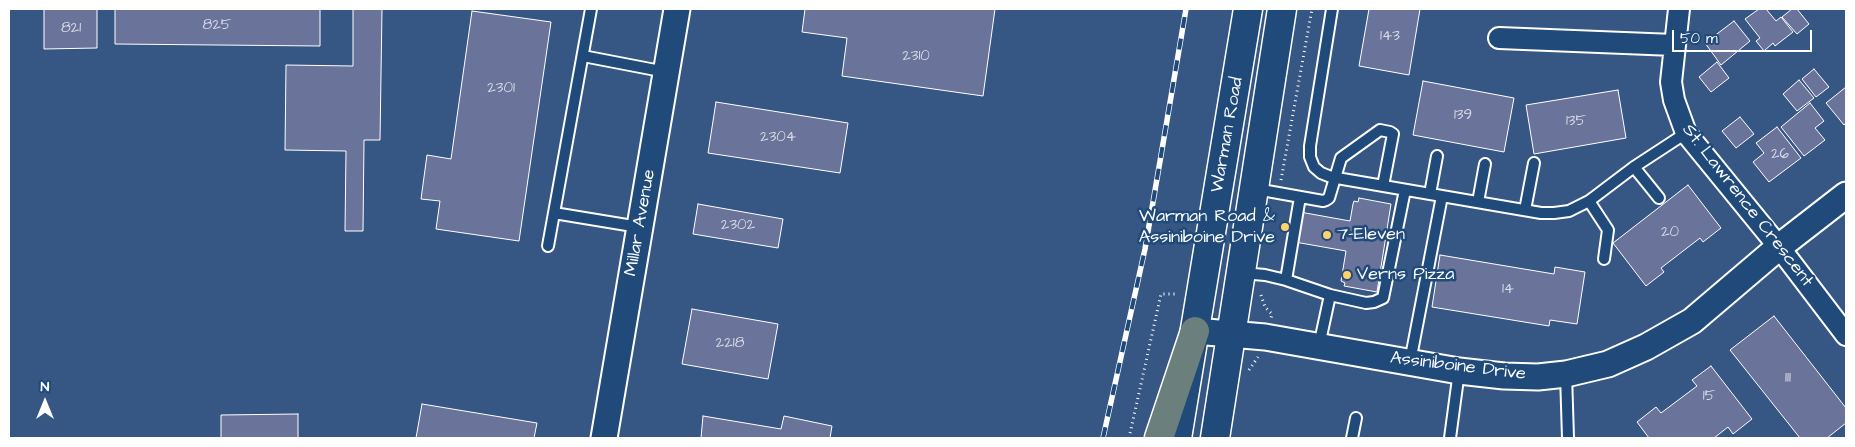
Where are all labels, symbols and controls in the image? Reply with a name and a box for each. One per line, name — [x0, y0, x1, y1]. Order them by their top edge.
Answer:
house number: 825 — [203, 17, 231, 35]
house number: 821 — [61, 20, 81, 38]
scale bar — [1675, 20, 1815, 52]
house number: 143 — [1380, 28, 1400, 46]
text: 50 m — [1680, 28, 1718, 49]
house number: 2310 — [902, 48, 930, 66]
street label: Warman Road — [1207, 76, 1249, 194]
house number: 2301 — [487, 80, 515, 98]
house number: 139 — [1454, 107, 1472, 125]
house number: 135 — [1566, 113, 1586, 131]
street label: St. Lawrence Crescent — [1677, 120, 1817, 292]
house number: 2304 — [760, 129, 796, 147]
house number: 26 — [1771, 146, 1789, 164]
street label: Millar Avenue — [621, 168, 661, 278]
place label: Warman Road & Assiniboine Drive — [1139, 206, 1275, 248]
house number: 2302 — [721, 217, 755, 235]
marker: Warman Road & Assiniboine Drive — [1279, 221, 1291, 233]
place label: 7-Eleven — [1337, 224, 1405, 246]
house number: 20 — [1661, 224, 1679, 242]
marker: 7-Eleven — [1321, 229, 1333, 241]
place label: Verns Pizza — [1357, 264, 1454, 286]
marker: Verns Pizza — [1341, 269, 1353, 281]
house number: 14 — [1502, 281, 1514, 299]
house number: 2218 — [716, 335, 744, 353]
street label: Assiniboine Drive — [1389, 348, 1527, 386]
house number: 111 — [1785, 370, 1791, 388]
north arrow — [20, 377, 70, 427]
text: N — [41, 377, 49, 397]
house number: 15 — [1703, 388, 1715, 406]

